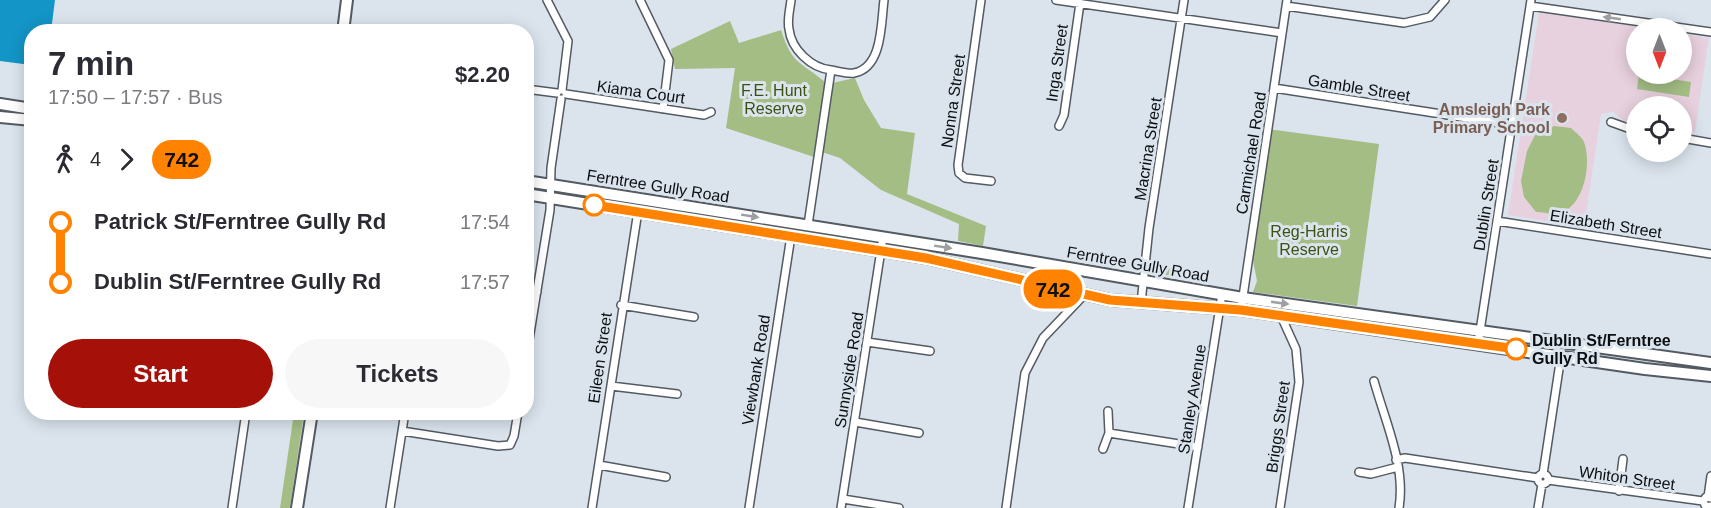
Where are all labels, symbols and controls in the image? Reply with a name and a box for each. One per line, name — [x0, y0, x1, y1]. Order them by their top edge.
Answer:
one-way arrow — [1602, 13, 1621, 22]
north arrow — [1626, 18, 1692, 84]
map controls — [1626, 18, 1692, 162]
street label: Inga Street — [1043, 23, 1071, 103]
text: 7 min — [48, 45, 134, 82]
street label: Nonna Street — [938, 53, 968, 149]
text: $2.20 — [455, 62, 510, 87]
street label: Gamble Street — [1307, 72, 1412, 105]
street label: Kiama Court — [596, 77, 687, 107]
park label: F.E. Hunt Reserve — [741, 82, 807, 117]
text: 17:50 – 17:57 · Bus — [48, 86, 223, 108]
street label: Carmichael Road — [1233, 91, 1269, 215]
street label: Macrina Street — [1131, 96, 1165, 202]
button: locate — [1626, 96, 1692, 162]
place label: Amsleigh Park Primary School — [1433, 101, 1550, 136]
marker: Amsleigh Park Primary School — [1555, 111, 1569, 125]
icon: walk — [48, 143, 81, 176]
icon: forward — [110, 143, 143, 176]
text: 4 — [90, 148, 101, 170]
text: 742 — [164, 148, 199, 171]
street label: Dublin Street — [1470, 157, 1502, 252]
street label: Ferntree Gully Road — [586, 166, 730, 206]
unlabelled marker — [583, 194, 605, 216]
street label: Elizabeth Street — [1549, 207, 1664, 241]
text: Patrick St/Ferntree Gully Rd — [94, 209, 386, 234]
text: 17:54 — [460, 211, 510, 233]
one-way arrow — [741, 211, 760, 220]
park label: Reg-Harris Reserve — [1270, 223, 1348, 258]
one-way arrow — [933, 242, 952, 251]
street label: Ferntree Gully Road — [1066, 243, 1210, 285]
text: Dublin St/Ferntree Gully Rd — [94, 269, 381, 294]
line badge: 742 — [1018, 270, 1088, 308]
text: 17:57 — [460, 271, 510, 293]
text: 742 — [1035, 278, 1071, 301]
one-way arrow — [1271, 299, 1290, 308]
street label: Eileen Street — [585, 311, 615, 405]
street label: Sunnyside Road — [831, 311, 867, 429]
street label: Viewbank Road — [739, 313, 773, 427]
place label: Dublin St/Ferntree Gully Rd — [1532, 332, 1671, 367]
marker: Dublin St/Ferntree Gully Rd — [1505, 338, 1527, 360]
button: Start — [48, 339, 273, 408]
button: Tickets — [285, 339, 510, 408]
street label: Stanley Avenue — [1175, 343, 1209, 455]
street label: Briggs Street — [1263, 379, 1293, 474]
street label: Whiton Street — [1578, 463, 1677, 493]

